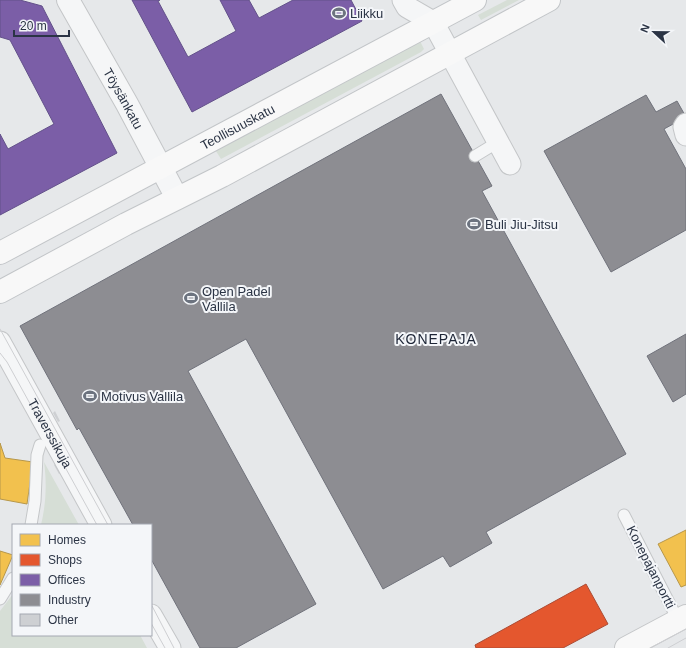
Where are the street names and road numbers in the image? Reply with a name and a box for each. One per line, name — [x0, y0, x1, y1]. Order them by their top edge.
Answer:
street label: Töysänkatu — [101, 65, 146, 131]
street label: Teollisuuskatu — [198, 101, 277, 152]
street label: Traverssikuja — [25, 396, 76, 471]
street label: Konepajanportti — [624, 523, 678, 611]

